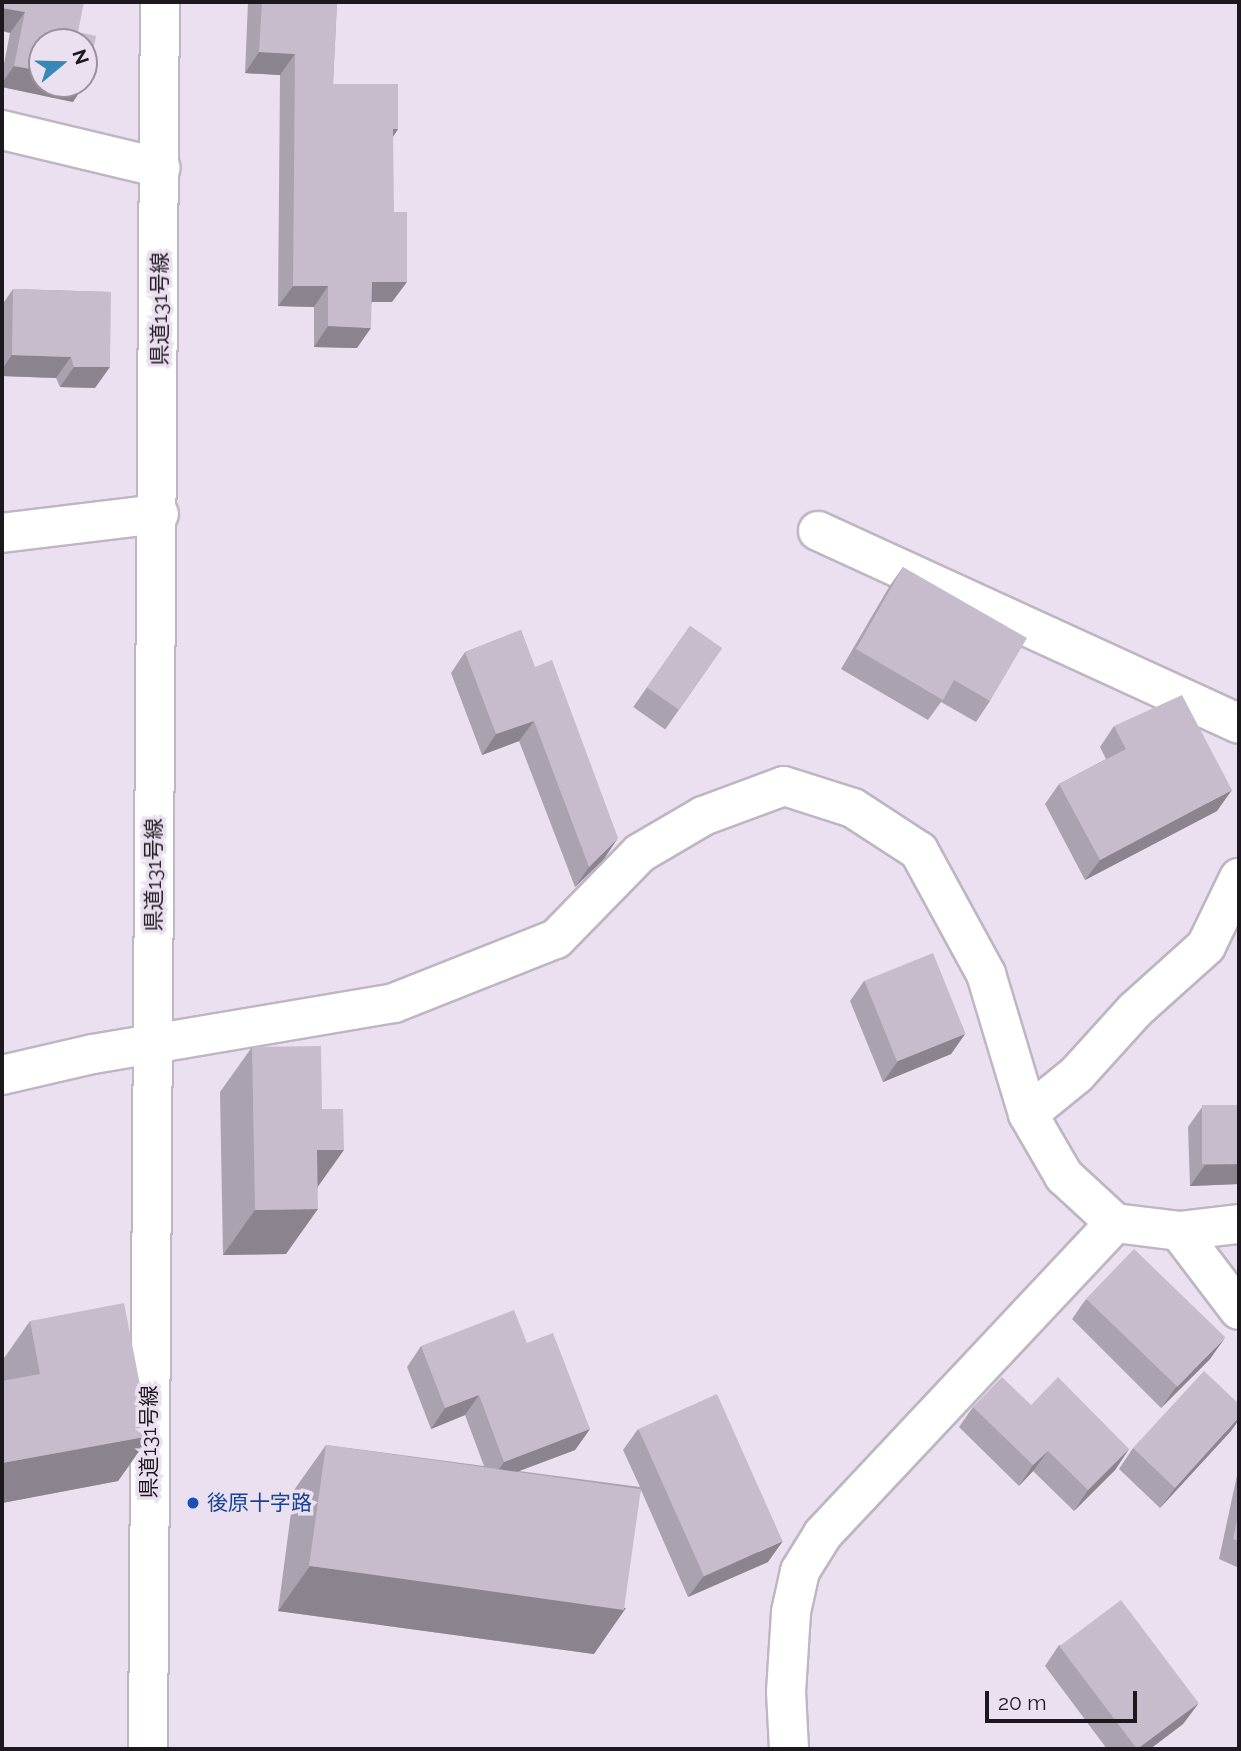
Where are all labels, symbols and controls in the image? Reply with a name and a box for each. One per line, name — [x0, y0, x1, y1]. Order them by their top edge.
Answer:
north arrow — [28, 28, 98, 98]
text: N — [68, 46, 94, 67]
street label: 県道131号線 — [147, 252, 173, 366]
street label: 県道131号線 — [141, 818, 167, 932]
street label: 県道131号線 — [136, 1385, 162, 1499]
place label: 後原十字路 — [207, 1490, 312, 1516]
marker: 後原十字路 — [185, 1495, 201, 1511]
scale bar — [989, 1678, 1141, 1722]
text: 20 m — [998, 1690, 1046, 1715]

